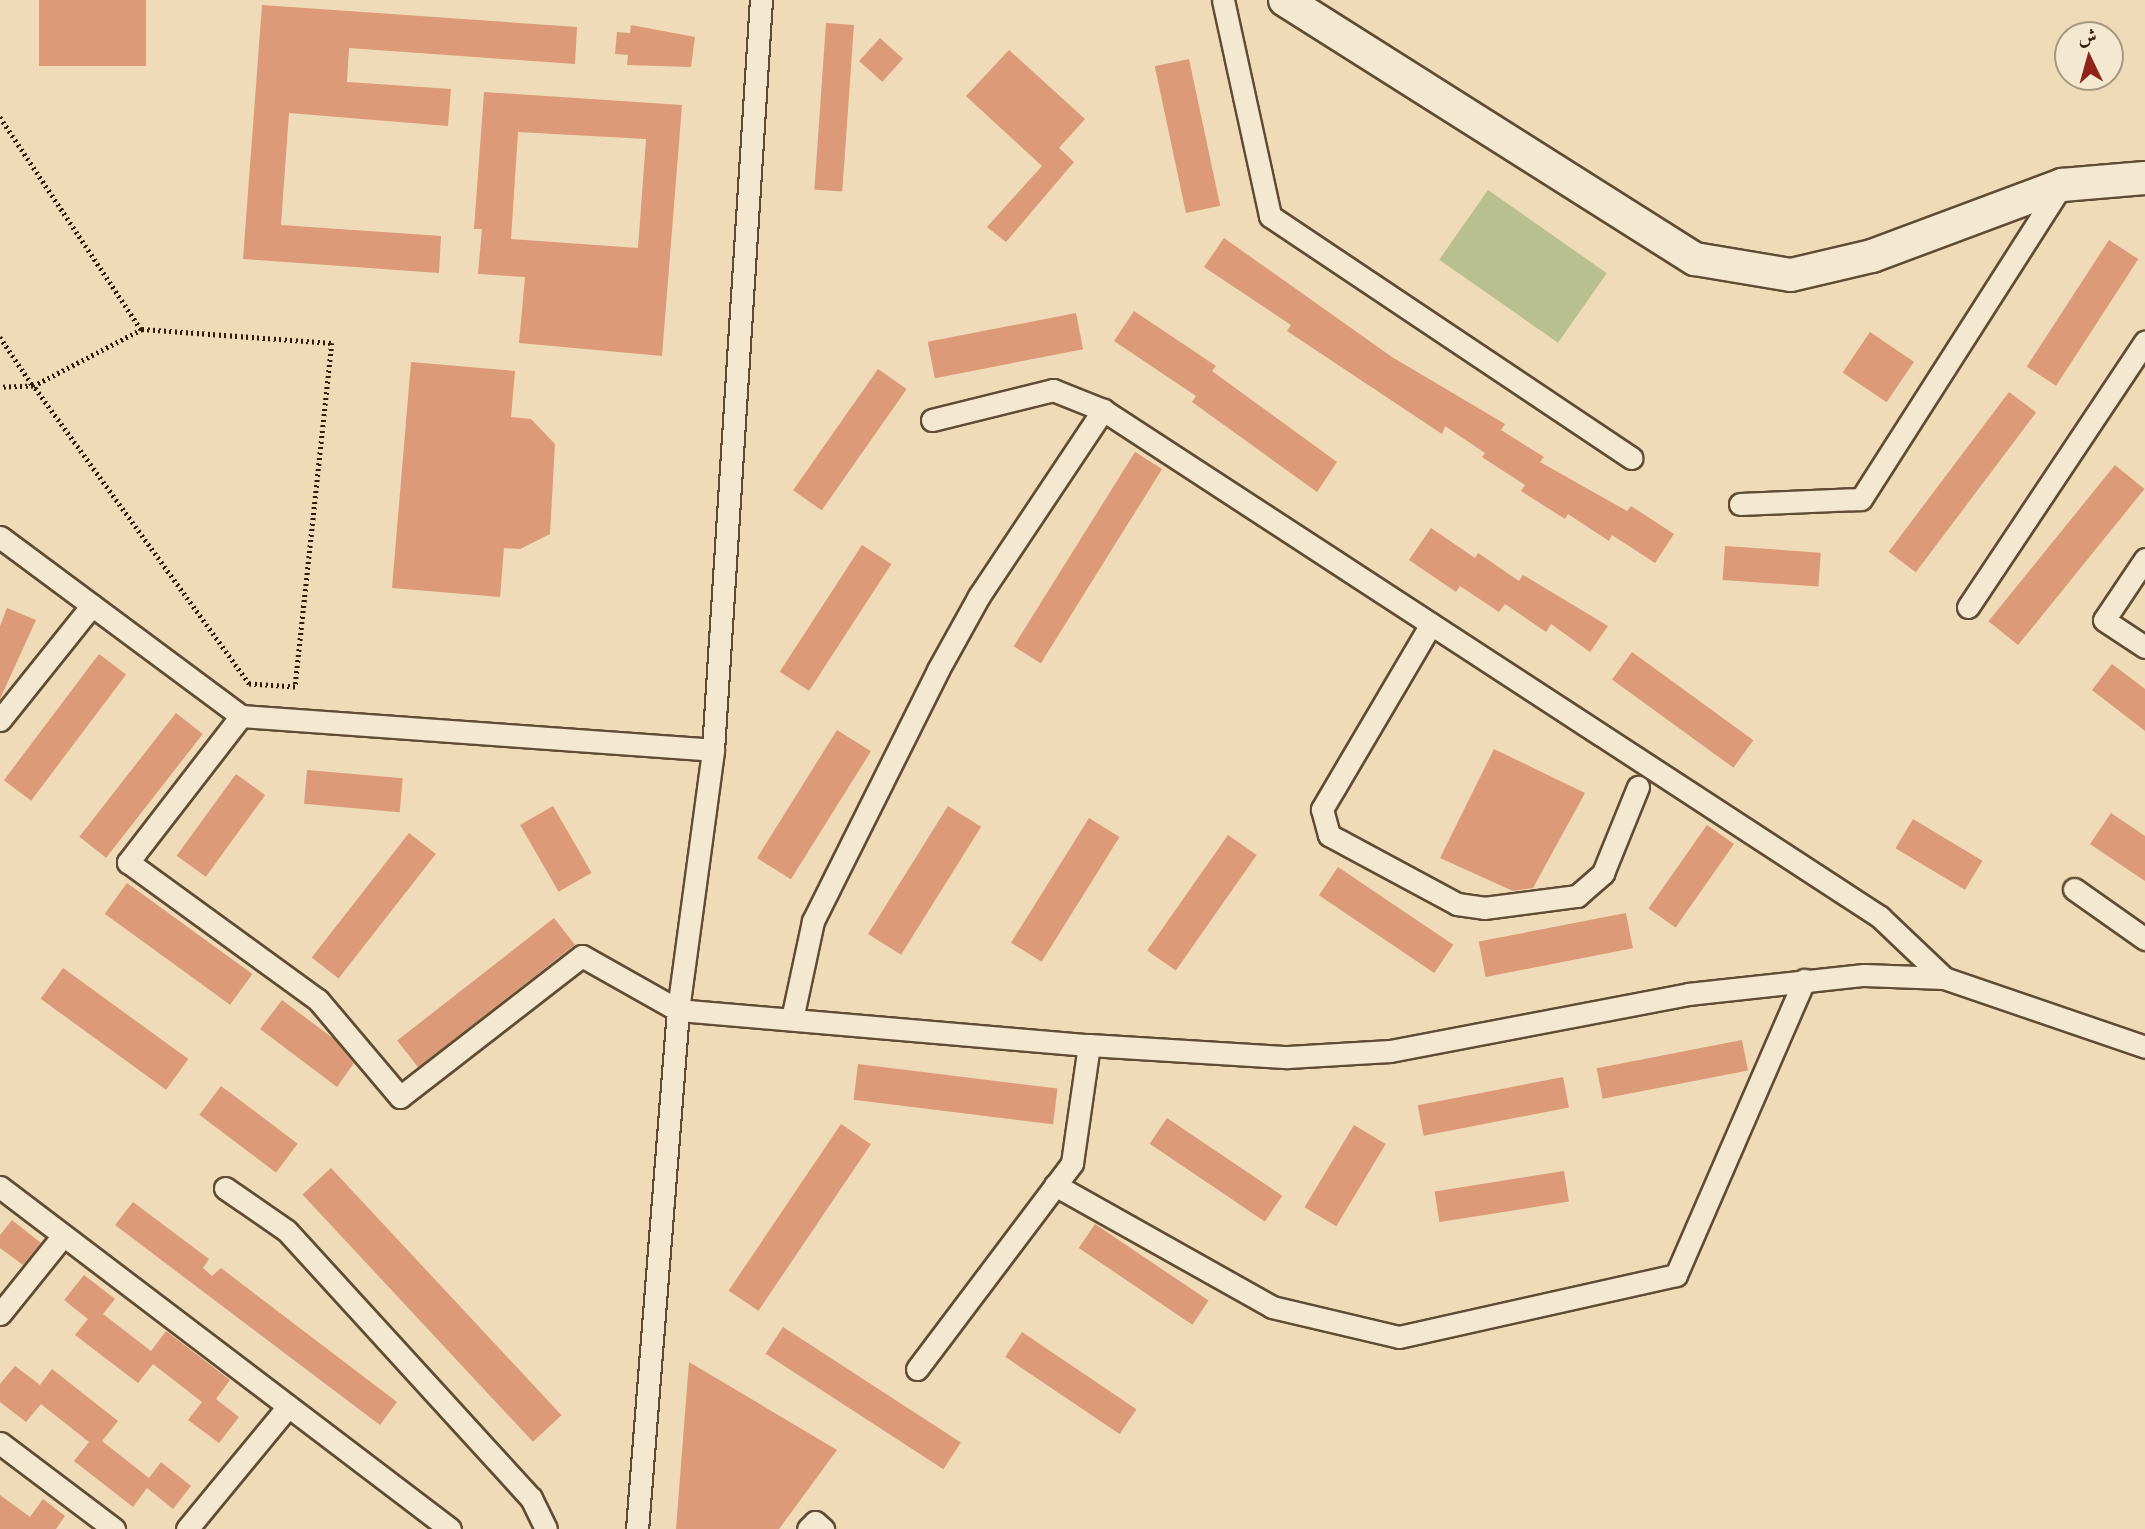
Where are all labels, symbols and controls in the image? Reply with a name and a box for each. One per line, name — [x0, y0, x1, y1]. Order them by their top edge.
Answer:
north arrow — [2054, 21, 2124, 91]
text: ش — [2077, 24, 2098, 49]

